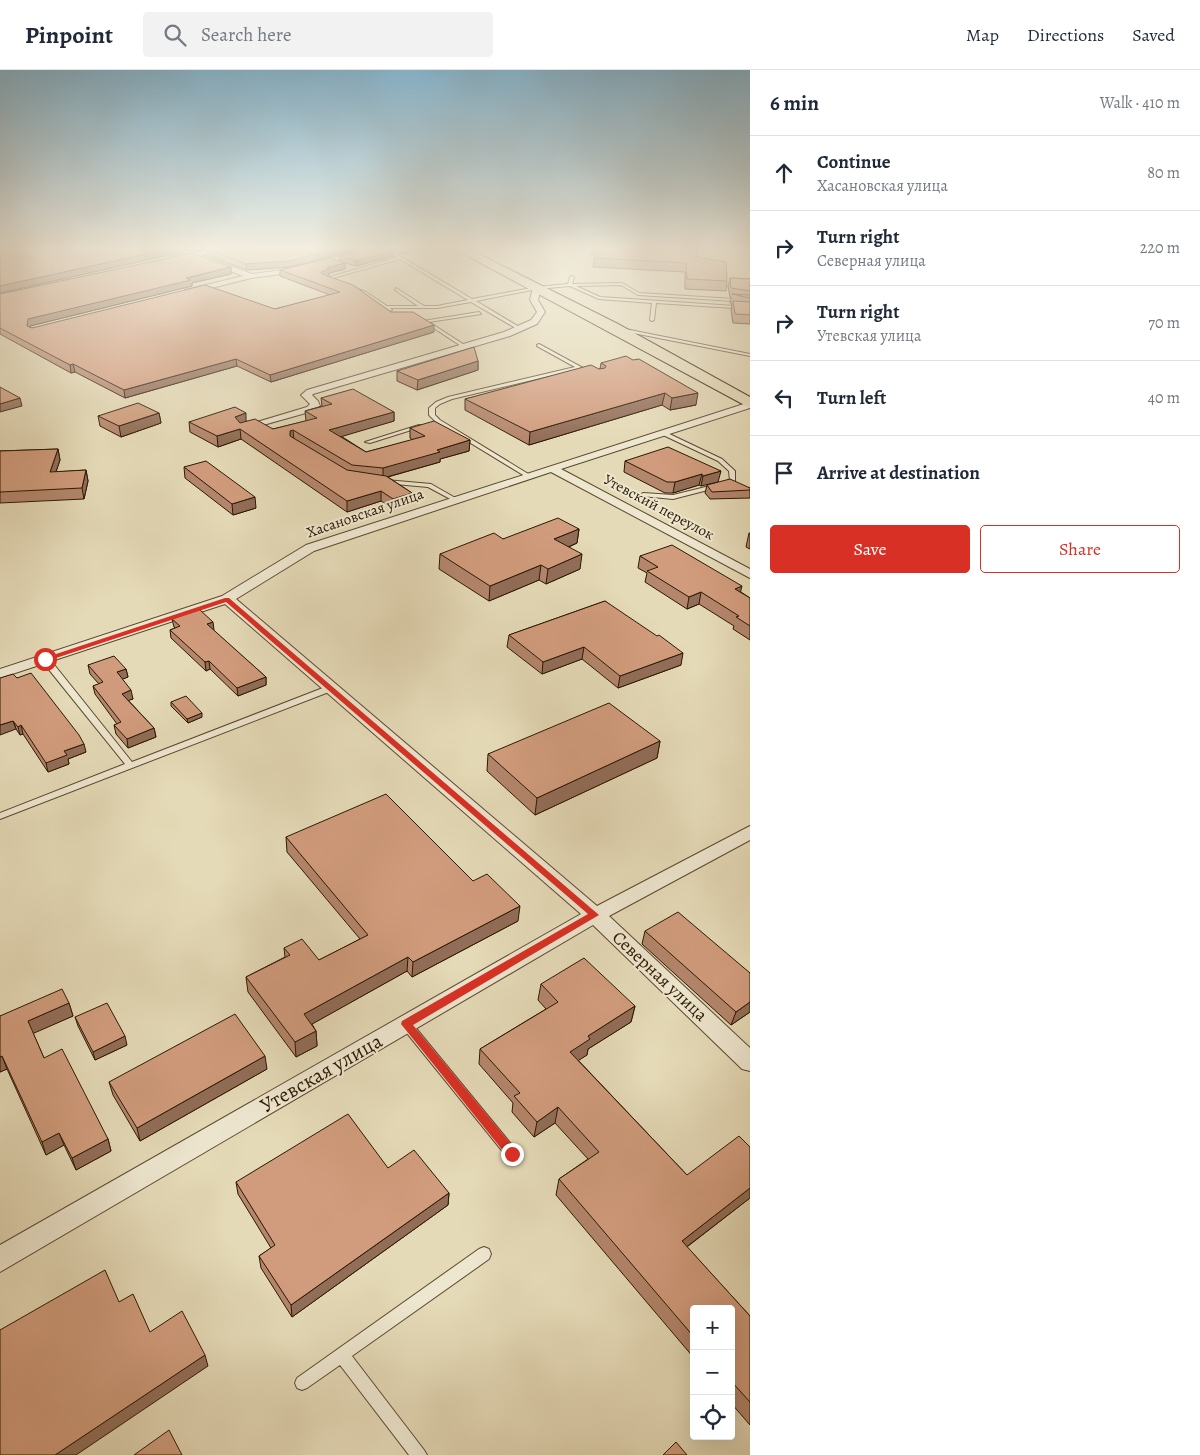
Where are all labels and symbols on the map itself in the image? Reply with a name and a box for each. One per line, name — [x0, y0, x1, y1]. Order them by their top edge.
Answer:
street label: Утевский переулок — [600, 469, 718, 545]
street label: Хасановская улица — [304, 484, 426, 542]
route start — [34, 648, 57, 671]
street label: Северная улица — [607, 926, 713, 1027]
street label: Утевская улица — [255, 1026, 388, 1119]
route end — [501, 1143, 524, 1166]

